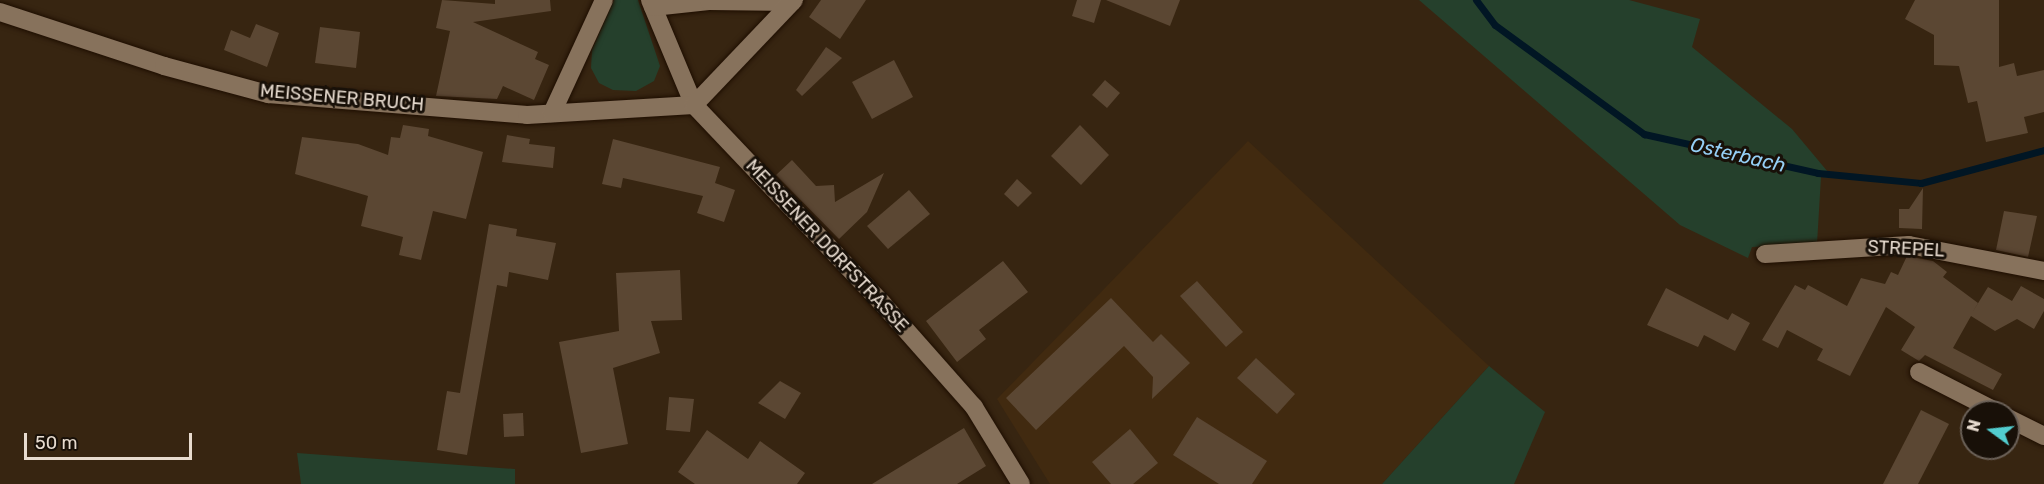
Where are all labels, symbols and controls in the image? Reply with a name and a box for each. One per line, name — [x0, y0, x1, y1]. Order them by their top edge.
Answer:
street label: MEISSENER BRUCH — [259, 80, 425, 116]
water label: Osterbach — [1688, 132, 1788, 178]
street label: MEISSENER DORFSTRASSE — [741, 155, 913, 337]
street label: STREPEL — [1867, 236, 1945, 262]
north arrow — [1960, 400, 2020, 460]
text: N — [1963, 418, 1985, 434]
scale bar — [27, 421, 195, 459]
text: 50 m — [35, 432, 78, 454]

